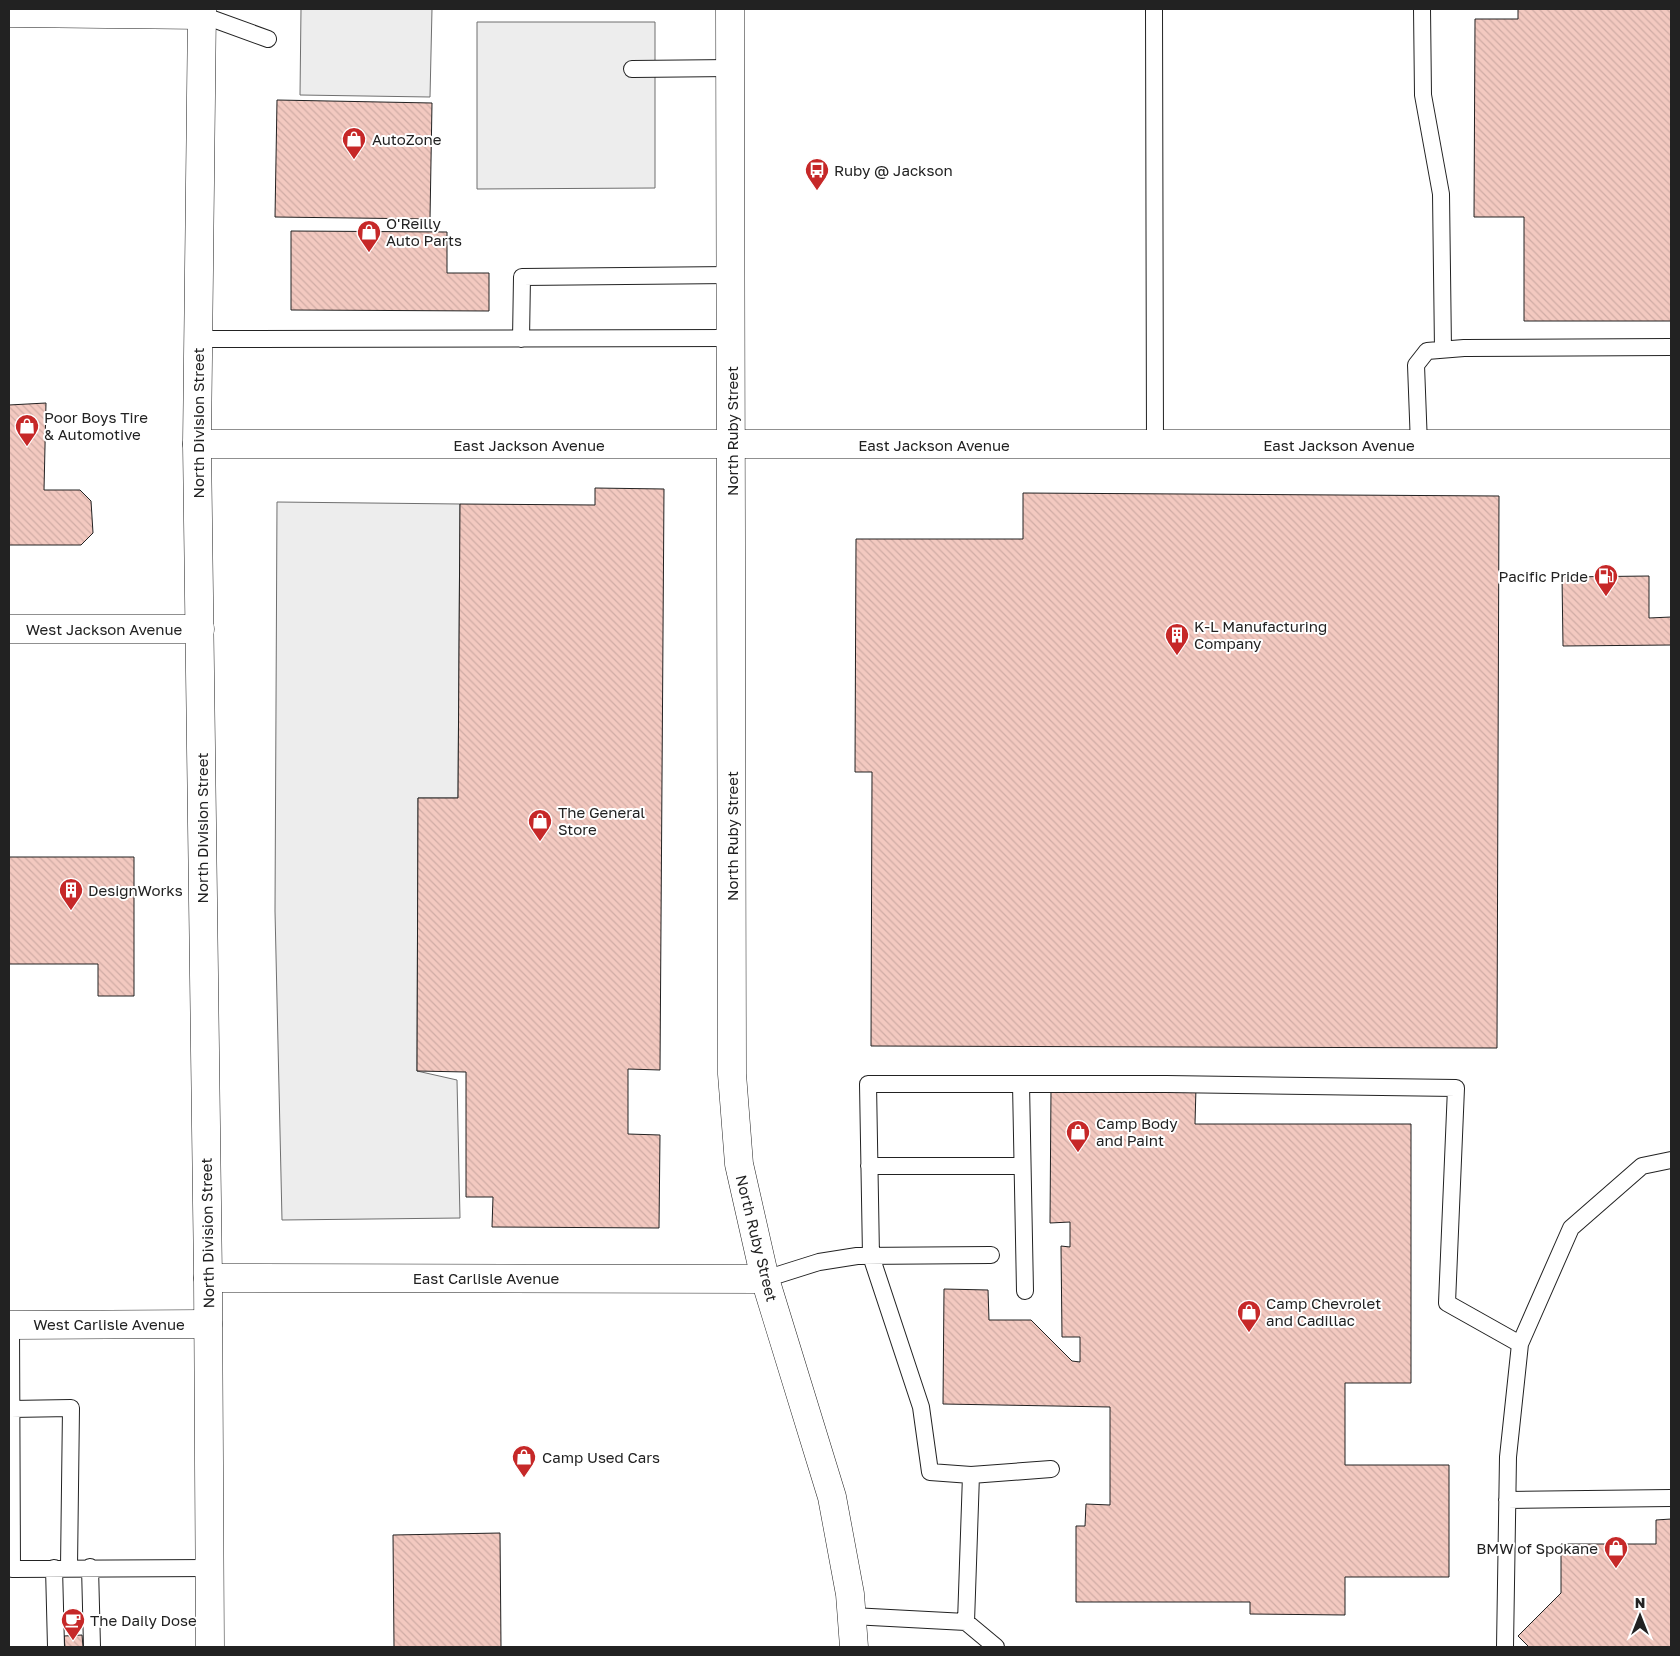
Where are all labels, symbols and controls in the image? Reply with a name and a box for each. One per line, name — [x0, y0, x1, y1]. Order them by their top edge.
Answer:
shop icon: AutoZone — [341, 126, 367, 160]
place label: AutoZone — [372, 130, 442, 148]
bus stop icon: Ruby @ Jackson — [804, 157, 830, 191]
place label: Ruby @ Jackson — [834, 161, 953, 179]
place label: O'Reilly Auto Parts — [386, 214, 462, 249]
shop icon: O'Reilly Auto Parts — [356, 219, 382, 253]
street label: North Division Street — [189, 348, 207, 498]
street label: North Ruby Street — [723, 366, 741, 496]
place label: Poor Boys Tire & Automotive — [44, 408, 148, 443]
shop icon: Poor Boys Tire & Automotive — [14, 413, 40, 447]
street label: East Jackson Avenue — [453, 436, 605, 454]
street label: East Jackson Avenue — [858, 436, 1010, 454]
street label: East Jackson Avenue — [1263, 436, 1415, 454]
fuel station icon: Pacific Pride — [1593, 563, 1619, 597]
place label: Pacific Pride — [1499, 567, 1588, 585]
place label: K-L Manufacturing Company — [1194, 617, 1327, 652]
street label: West Jackson Avenue — [26, 620, 183, 638]
building icon: K-L Manufacturing Company — [1164, 622, 1190, 656]
street label: North Division Street — [193, 753, 211, 903]
street label: North Ruby Street — [723, 771, 741, 901]
place label: The General Store — [558, 803, 645, 838]
shop icon: The General Store — [527, 808, 553, 842]
building icon: DesignWorks — [58, 877, 84, 911]
place label: DesignWorks — [88, 881, 183, 899]
place label: Camp Body and Paint — [1096, 1114, 1178, 1149]
shop icon: Camp Body and Paint — [1065, 1119, 1091, 1153]
street label: North Division Street — [197, 1157, 217, 1309]
street label: North Ruby Street — [733, 1173, 781, 1303]
street label: East Carlisle Avenue — [413, 1269, 560, 1287]
place label: Camp Chevrolet and Cadillac — [1266, 1294, 1381, 1329]
shop icon: Camp Chevrolet and Cadillac — [1236, 1299, 1262, 1333]
street label: West Carlisle Avenue — [33, 1315, 185, 1333]
shop icon: Camp Used Cars — [511, 1444, 537, 1478]
place label: Camp Used Cars — [542, 1448, 660, 1466]
shop icon: BMW of Spokane — [1603, 1535, 1629, 1569]
place label: BMW of Spokane — [1476, 1539, 1598, 1557]
north arrow — [1615, 1591, 1665, 1641]
text: N — [1635, 1594, 1645, 1611]
cafe icon: The Daily Dose — [60, 1607, 86, 1641]
place label: The Daily Dose — [90, 1611, 197, 1629]

